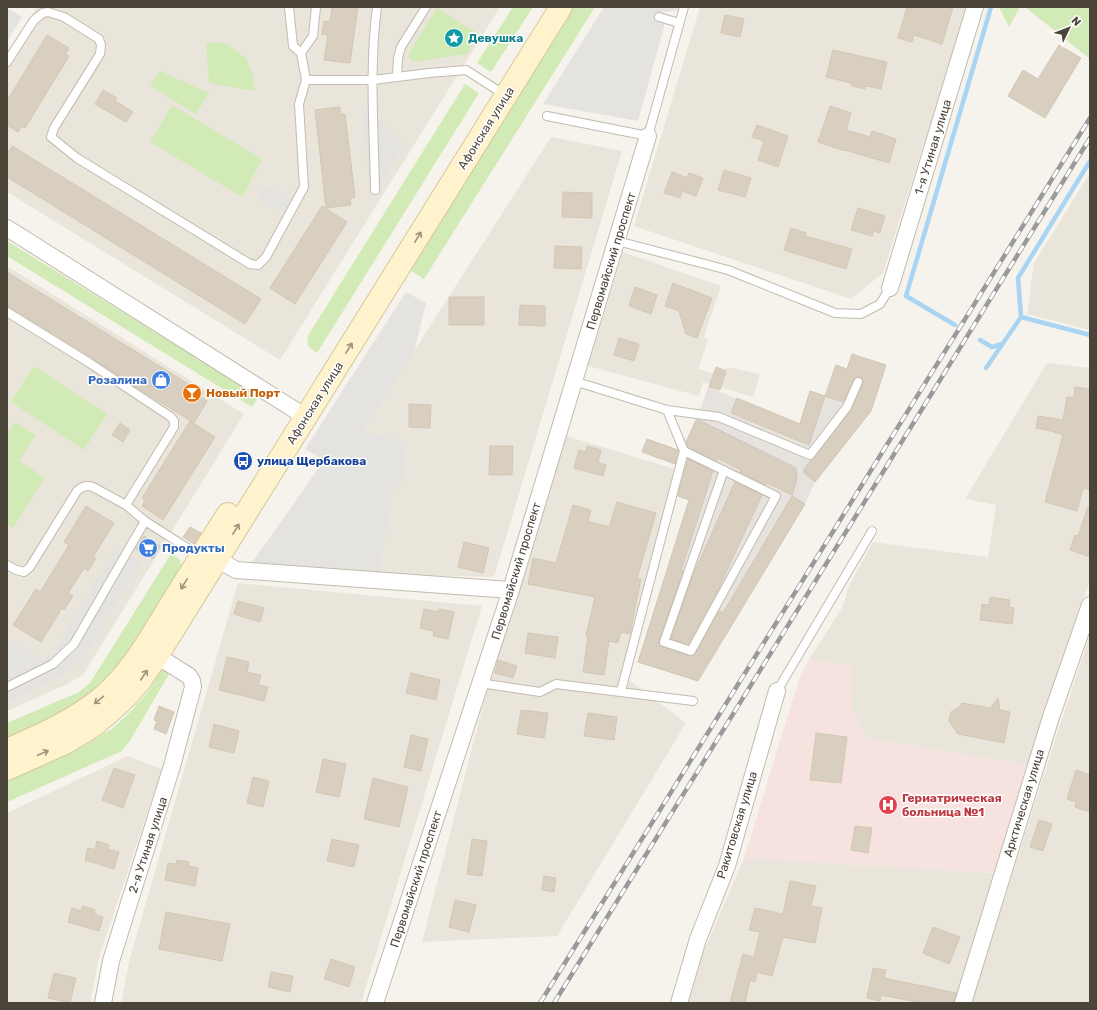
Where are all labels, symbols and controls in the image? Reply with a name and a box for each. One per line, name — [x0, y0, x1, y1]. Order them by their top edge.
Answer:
north arrow — [1049, 8, 1089, 48]
text: N — [1068, 14, 1083, 29]
place icon: Девушка — [443, 27, 465, 49]
place label: Девушка — [468, 31, 523, 45]
street label: Афонская улица — [455, 84, 517, 172]
street label: 1-я Утиная улица — [912, 98, 954, 196]
street label: Первомайский проспект — [583, 191, 639, 331]
one-way arrow — [413, 232, 422, 243]
one-way arrow — [345, 343, 353, 354]
street label: Афонская улица — [284, 359, 346, 447]
shop icon: Розалина — [150, 369, 172, 391]
place label: Розалина — [88, 373, 147, 387]
bar icon: Новый Порт — [181, 382, 203, 404]
place label: Новый Порт — [206, 386, 280, 400]
bus stop icon: улица Щербакова — [232, 450, 254, 472]
place label: улица Щербакова — [257, 454, 366, 468]
street label: Первомайский проспект — [488, 501, 544, 641]
one-way arrow — [232, 524, 240, 535]
supermarket icon: Продукты — [137, 537, 159, 559]
place label: Продукты — [162, 541, 225, 555]
one-way arrow — [179, 578, 187, 590]
one-way arrow — [140, 670, 148, 681]
one-way arrow — [94, 695, 105, 704]
street label: Арктическая улица — [1001, 747, 1047, 859]
one-way arrow — [36, 749, 48, 756]
street label: Ракитовская улица — [714, 770, 760, 880]
place label: Гериатрическая больница №1 — [902, 791, 1002, 819]
hospital icon: Гериатрическая больница №1 — [877, 794, 899, 816]
street label: 2-я Утиная улица — [126, 795, 170, 895]
street label: Первомайский проспект — [387, 809, 445, 949]

